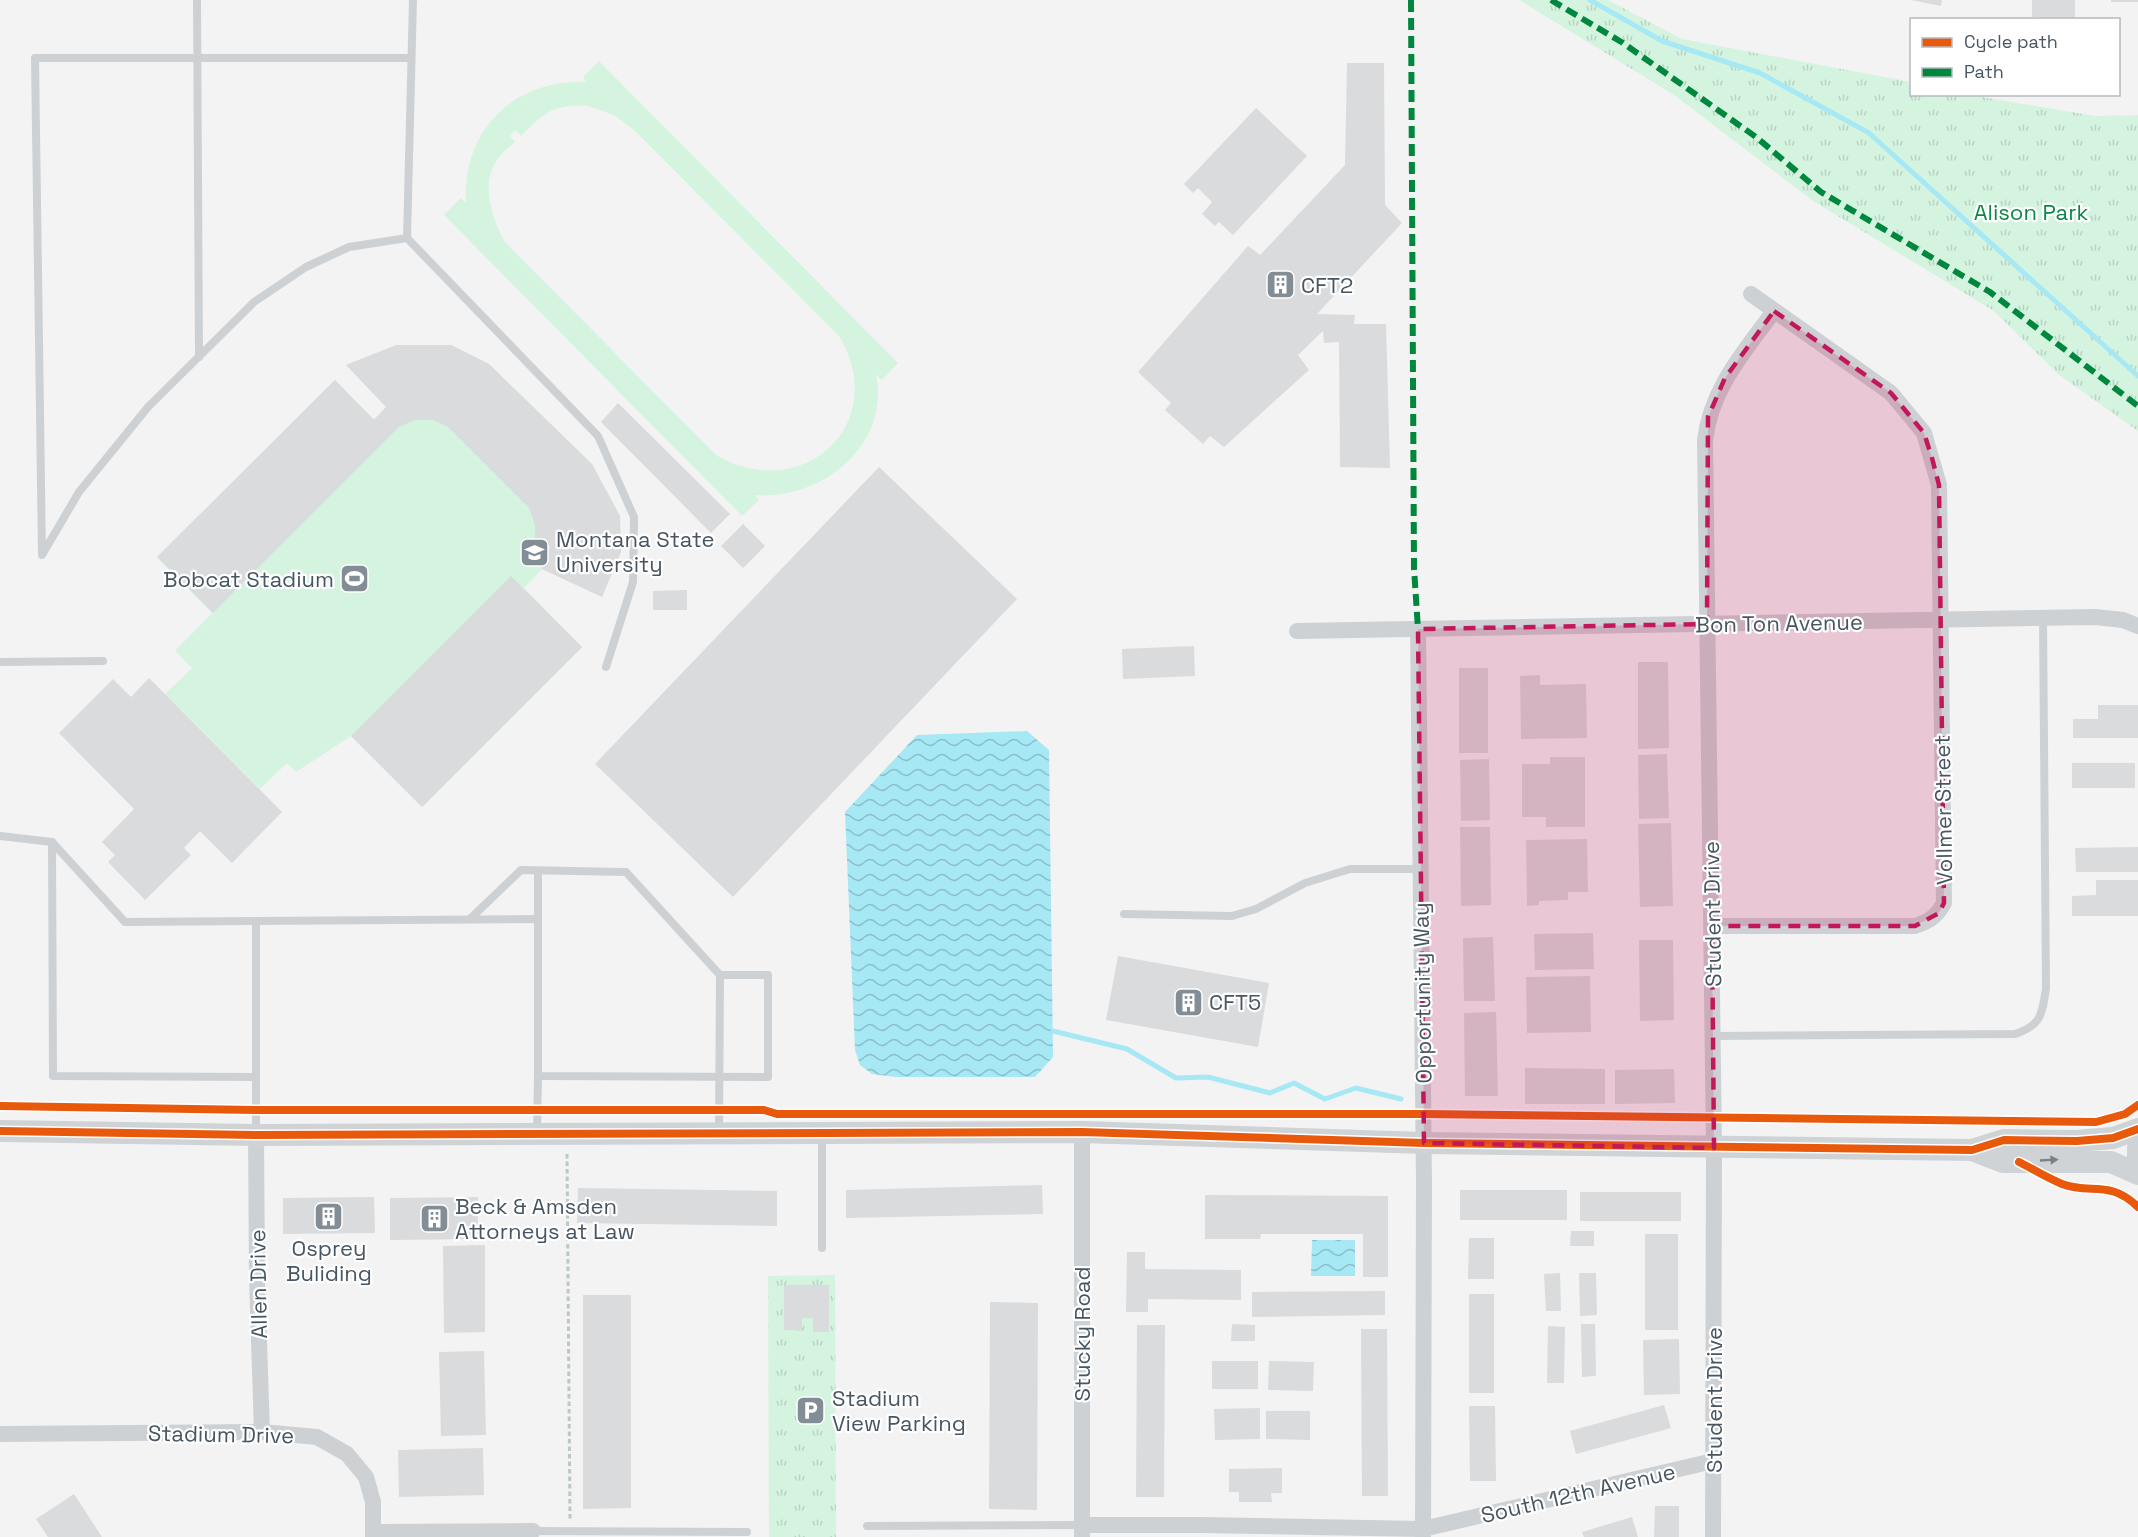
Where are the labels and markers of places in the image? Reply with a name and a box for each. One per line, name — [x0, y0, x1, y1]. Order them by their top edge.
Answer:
building icon: CFT2 — [1264, 269, 1296, 301]
place label: CFT2 — [1301, 271, 1353, 299]
place label: Montana State University — [556, 525, 715, 578]
school or university icon: Montana State University — [519, 536, 551, 568]
sports icon: Bobcat Stadium — [339, 563, 371, 595]
place label: Bobcat Stadium — [163, 565, 334, 593]
building icon: CFT5 — [1172, 986, 1204, 1018]
place label: CFT5 — [1209, 988, 1261, 1016]
place label: Beck & Amsden Attorneys at Law — [455, 1192, 635, 1245]
building icon: Osprey Buliding — [313, 1200, 345, 1232]
building icon: Beck & Amsden Attorneys at Law — [418, 1203, 450, 1235]
place label: Osprey Buliding — [286, 1234, 372, 1287]
place label: Stadium View Parking — [832, 1384, 966, 1437]
parking icon: Stadium View Parking — [795, 1395, 827, 1427]

